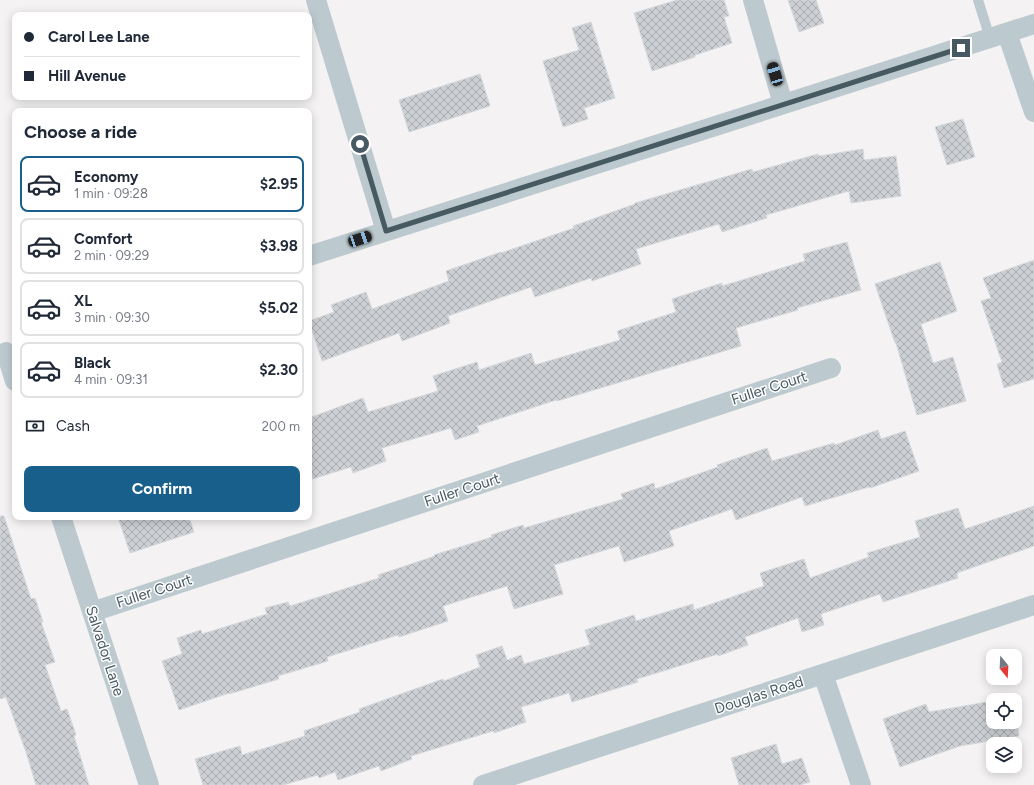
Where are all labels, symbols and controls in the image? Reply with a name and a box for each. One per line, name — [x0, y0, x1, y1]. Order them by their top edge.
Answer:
text: Carol Lee Lane — [48, 28, 150, 46]
route end — [952, 39, 970, 57]
car — [766, 61, 784, 87]
text: Hill Avenue — [48, 67, 126, 85]
text: Choose a ride — [24, 121, 137, 143]
route start — [351, 135, 369, 153]
icon: car — [26, 166, 62, 202]
text: Economy — [74, 168, 139, 186]
text: $2.95 — [260, 175, 298, 193]
text: 1 min · 09:28 — [74, 186, 148, 201]
icon: car — [26, 228, 62, 264]
text: Comfort — [74, 230, 133, 248]
car — [347, 230, 373, 248]
text: $3.98 — [260, 237, 298, 255]
text: 2 min · 09:29 — [74, 248, 149, 263]
icon: car — [26, 290, 62, 326]
text: XL — [74, 292, 92, 310]
text: $5.02 — [259, 299, 298, 317]
text: 3 min · 09:30 — [74, 310, 150, 325]
icon: car — [26, 352, 62, 388]
text: Black — [74, 354, 111, 372]
text: $2.30 — [259, 361, 298, 379]
street label: Fuller Court — [729, 367, 809, 409]
text: 4 min · 09:31 — [74, 372, 148, 387]
icon: cash — [24, 415, 46, 437]
text: Cash — [56, 417, 90, 435]
text: 200 m — [262, 419, 300, 434]
button: Confirm — [24, 466, 300, 512]
street label: Fuller Court — [422, 469, 502, 511]
street label: Fuller Court — [114, 570, 194, 612]
street label: Salvador Lane — [82, 604, 128, 698]
north arrow — [986, 649, 1022, 685]
map controls — [986, 649, 1022, 773]
street label: Douglas Road — [712, 672, 806, 718]
button: locate — [986, 693, 1022, 729]
button: layers — [986, 737, 1022, 773]

